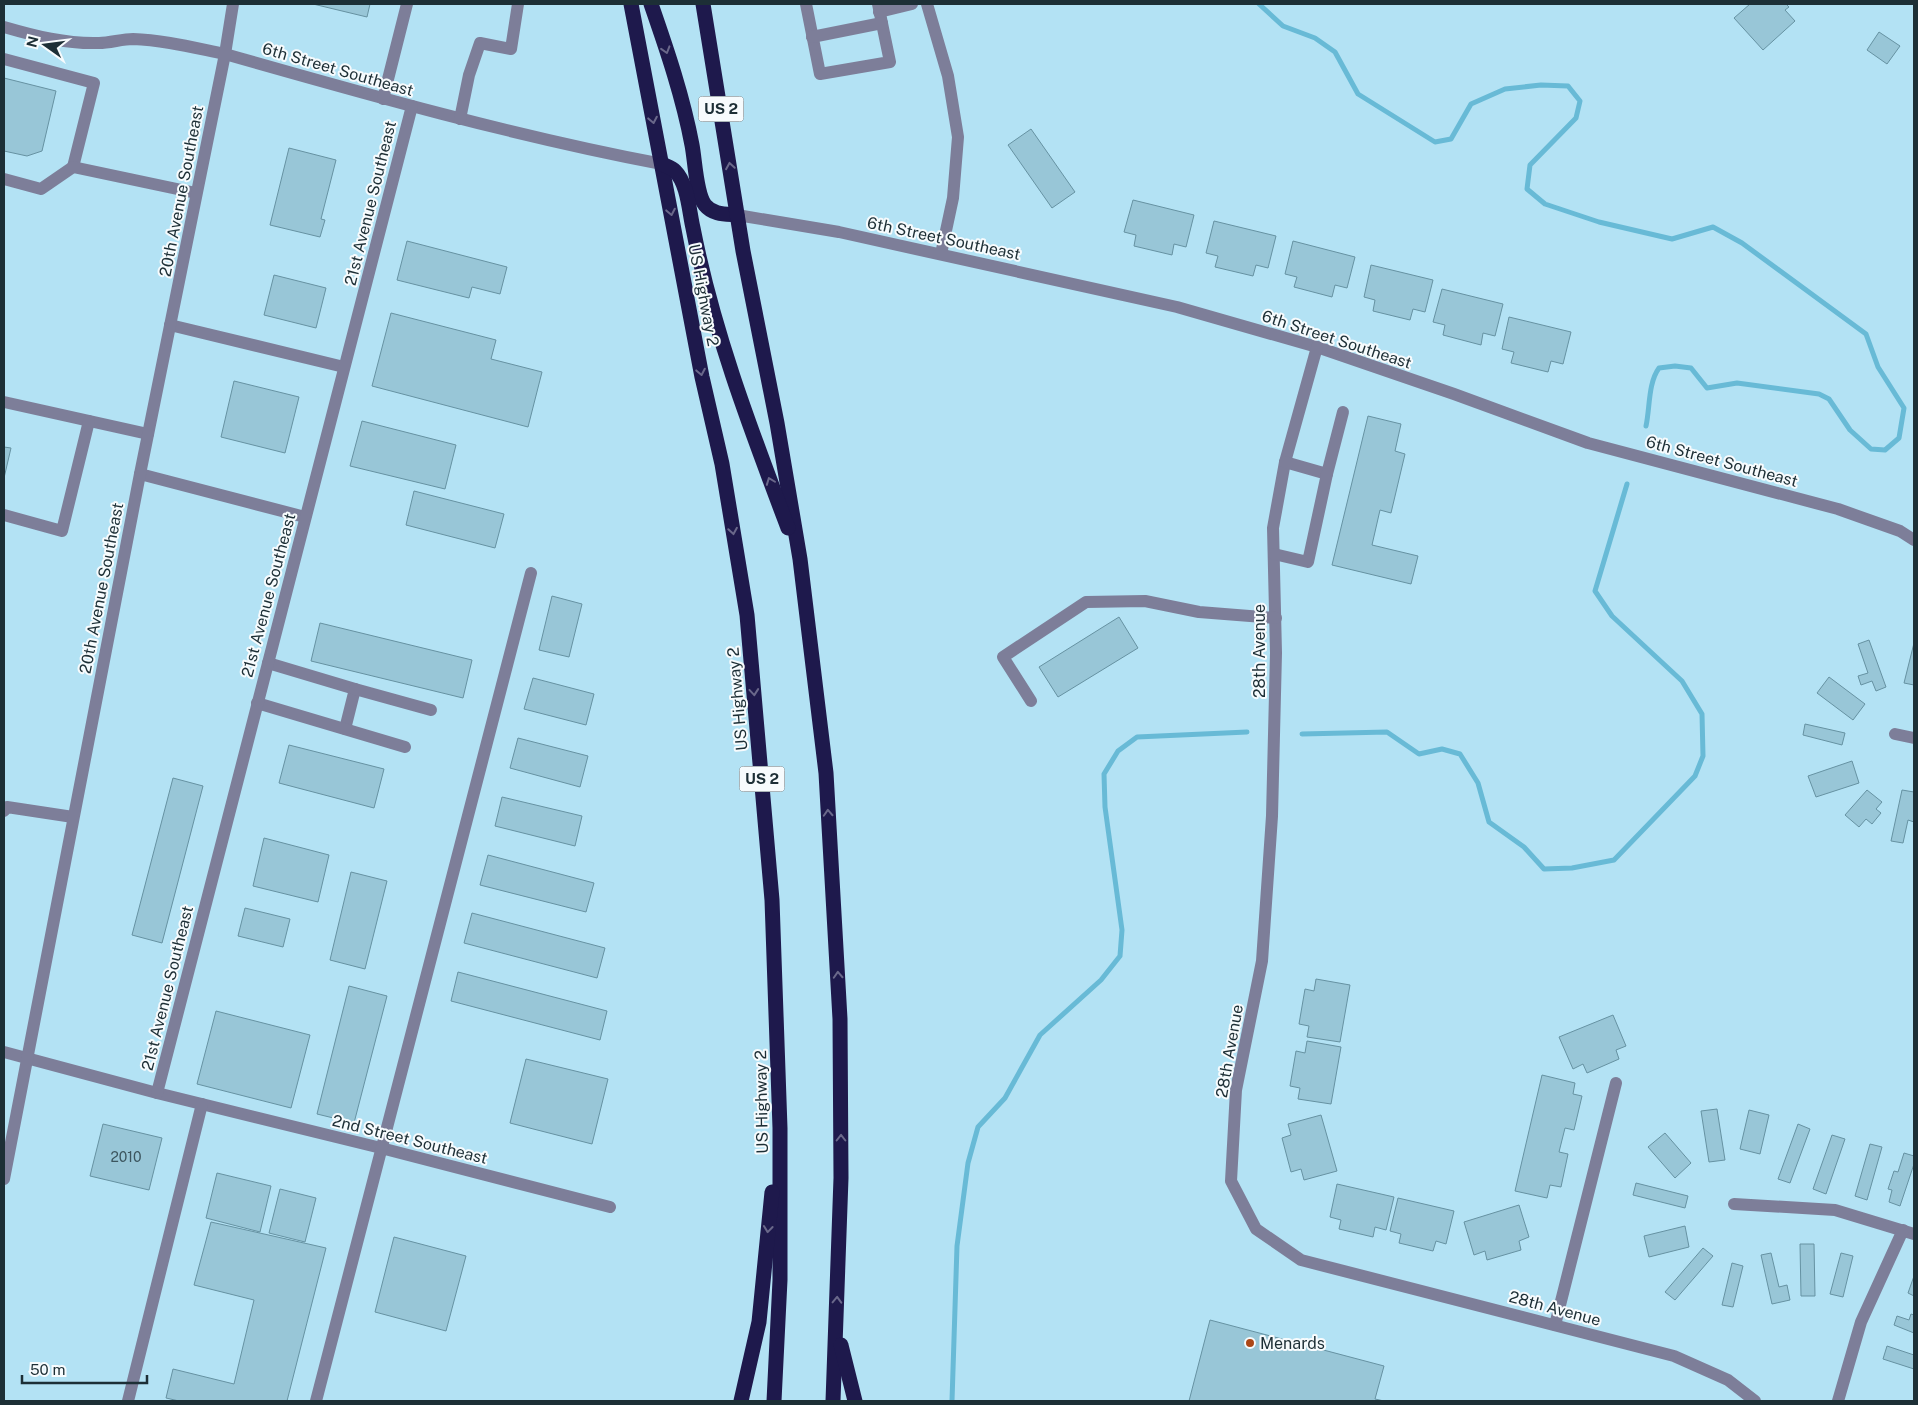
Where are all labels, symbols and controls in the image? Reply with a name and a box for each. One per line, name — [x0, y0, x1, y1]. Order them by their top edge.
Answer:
north arrow — [20, 20, 70, 70]
text: N — [23, 35, 41, 49]
street label: 6th Street Southeast — [260, 39, 416, 100]
one-way arrow — [661, 45, 671, 54]
road number: US 2 — [698, 96, 744, 122]
street label: 20th Avenue Southeast — [156, 104, 207, 278]
one-way arrow — [648, 116, 658, 125]
street label: 21st Avenue Southeast — [341, 119, 400, 287]
one-way arrow — [725, 162, 735, 171]
one-way arrow — [665, 208, 675, 216]
street label: 6th Street Southeast — [865, 213, 1022, 264]
street label: US Highway 2 — [684, 242, 723, 348]
street label: 6th Street Southeast — [1260, 306, 1414, 373]
one-way arrow — [695, 367, 706, 376]
street label: 6th Street Southeast — [1644, 432, 1800, 491]
one-way arrow — [766, 477, 776, 486]
street label: 20th Avenue Southeast — [76, 501, 127, 675]
street label: 21st Avenue Southeast — [237, 511, 300, 679]
one-way arrow — [728, 527, 738, 535]
street label: 28th Avenue — [1250, 604, 1269, 698]
street label: US Highway 2 — [724, 646, 751, 751]
one-way arrow — [749, 688, 760, 696]
road number: US 2 — [740, 766, 784, 792]
one-way arrow — [823, 809, 834, 817]
street label: 21st Avenue Southeast — [138, 904, 197, 1072]
one-way arrow — [832, 971, 843, 979]
street label: 28th Avenue — [1212, 1003, 1247, 1099]
street label: US Highway 2 — [751, 1050, 772, 1154]
street label: 2nd Street Southeast — [330, 1111, 489, 1168]
one-way arrow — [836, 1133, 846, 1141]
house number: 2010 — [110, 1149, 142, 1165]
one-way arrow — [763, 1225, 774, 1233]
street label: 28th Avenue — [1507, 1287, 1603, 1330]
one-way arrow — [832, 1296, 842, 1304]
place label: Menards — [1260, 1334, 1325, 1353]
marker: Menards — [1244, 1337, 1256, 1349]
scale bar — [22, 1352, 148, 1384]
text: 50 m — [30, 1361, 65, 1378]

